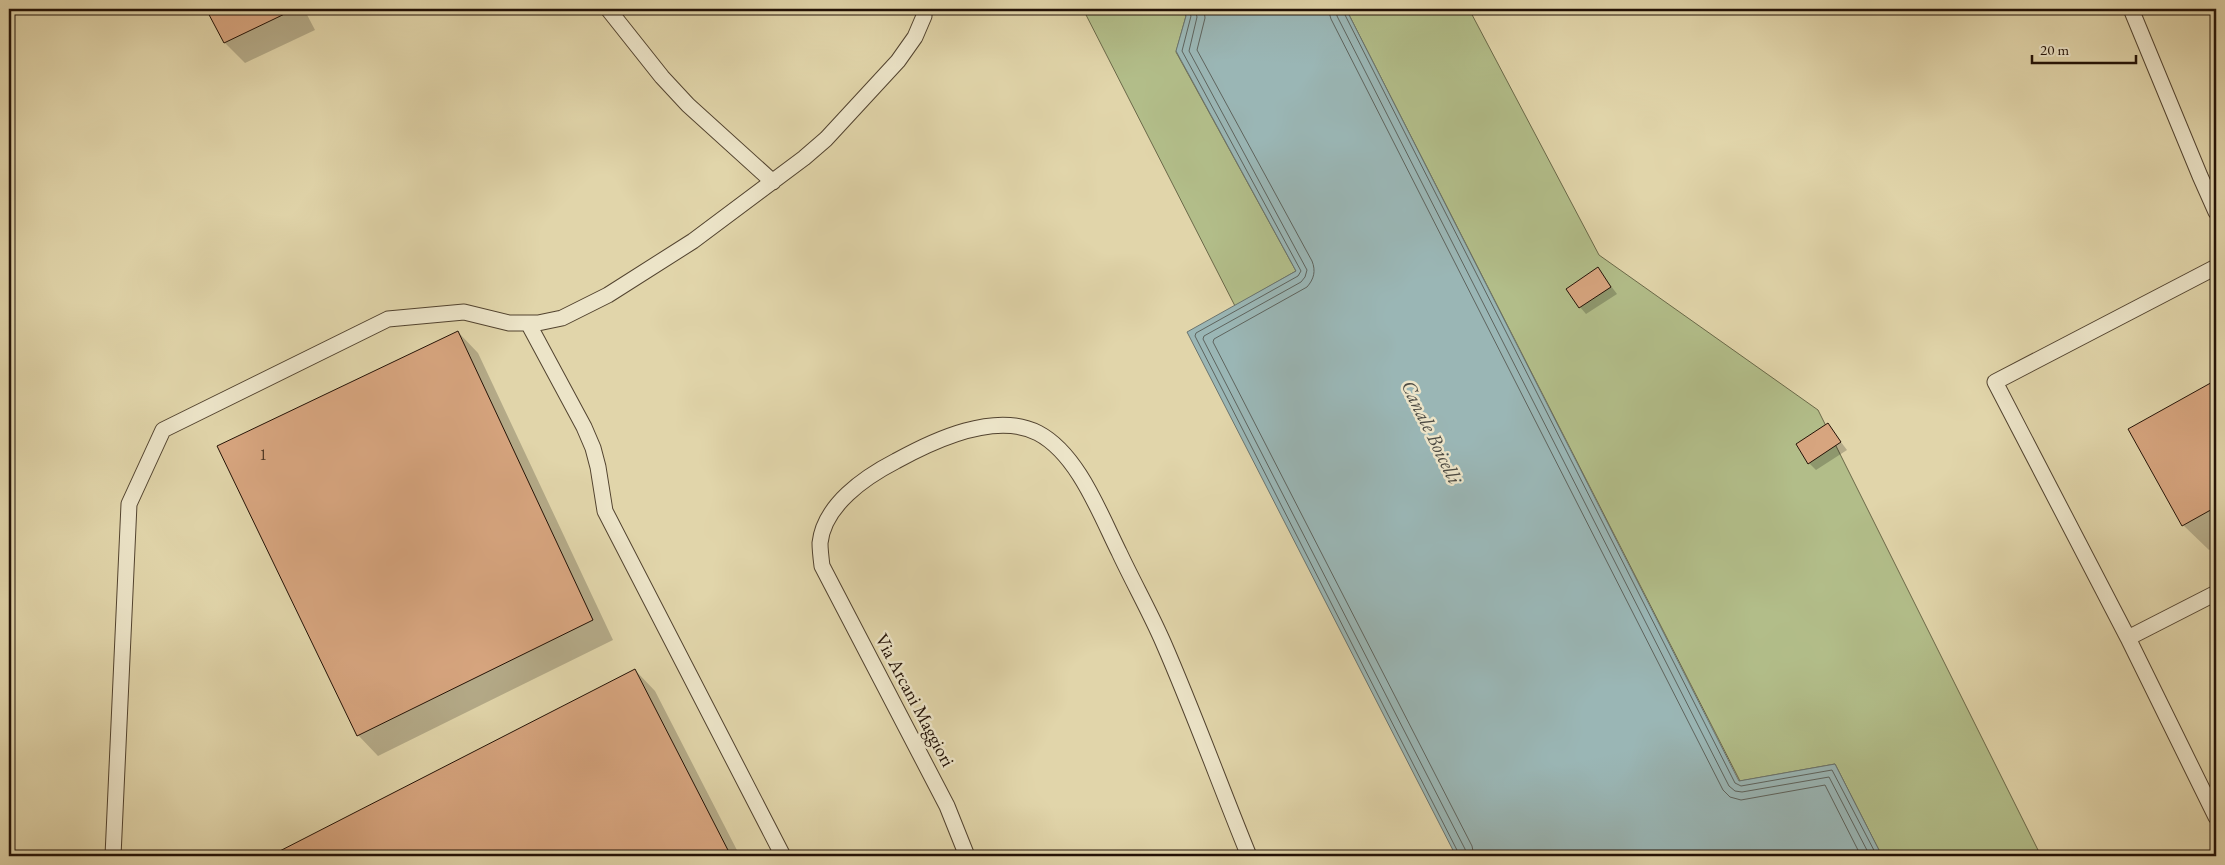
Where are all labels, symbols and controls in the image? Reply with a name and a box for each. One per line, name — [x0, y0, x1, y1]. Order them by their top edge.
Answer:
scale bar — [2032, 32, 2136, 64]
text: 20 m — [2040, 40, 2069, 59]
water label: Canale Boicelli — [1396, 376, 1469, 489]
house number: 1 — [259, 444, 267, 465]
street label: Via Arcani Maggiori — [869, 629, 961, 771]

